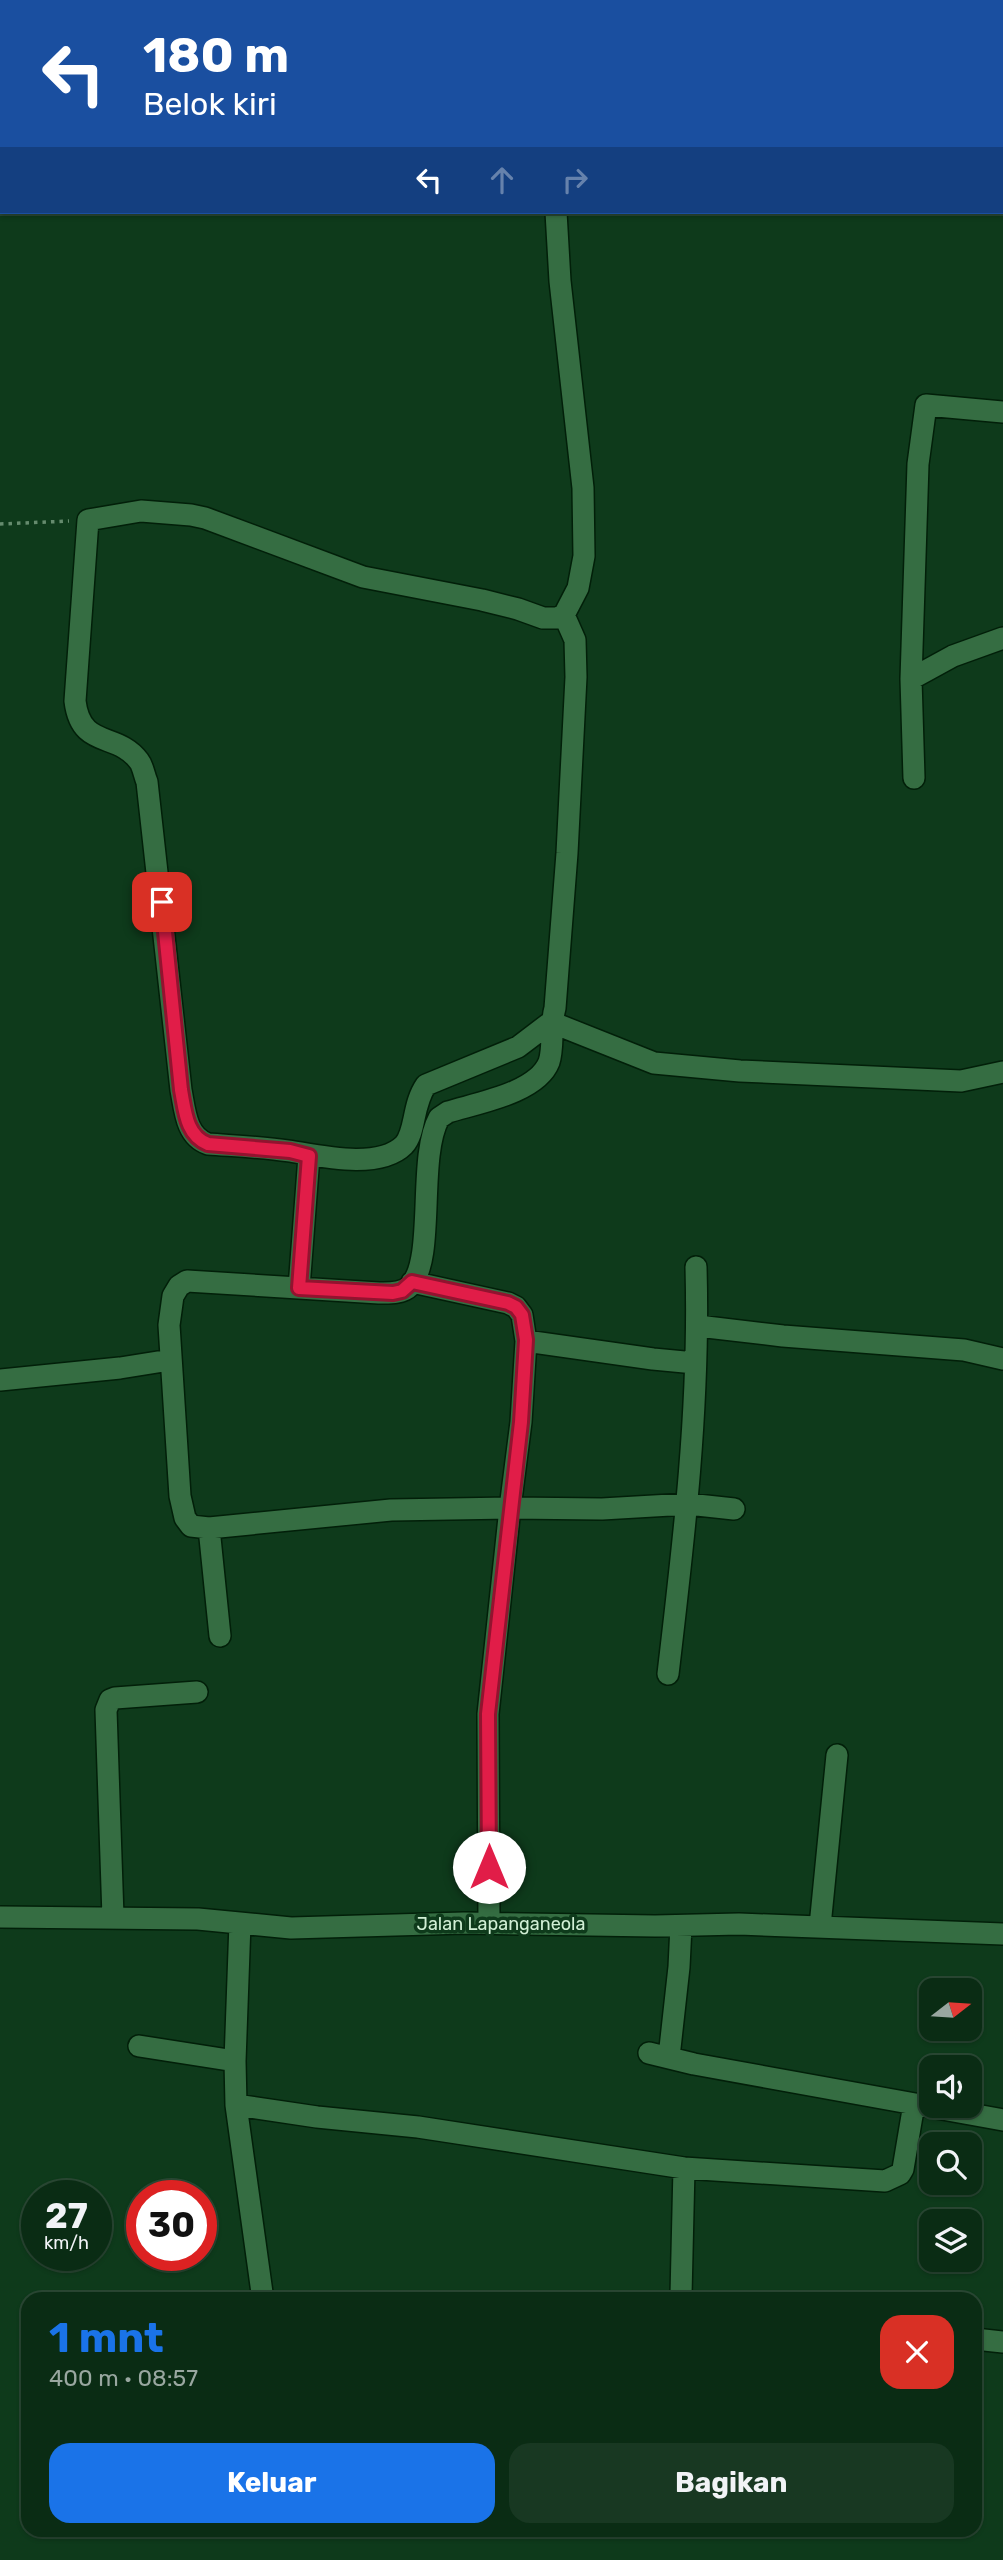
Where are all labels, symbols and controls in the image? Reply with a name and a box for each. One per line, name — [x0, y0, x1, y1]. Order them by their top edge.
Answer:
text: 180 m — [143, 26, 289, 84]
icon: left — [28, 28, 119, 119]
text: Belok kiri — [143, 85, 277, 123]
icon: left — [410, 161, 448, 199]
icon: ahead — [483, 161, 521, 199]
icon: right — [556, 161, 594, 199]
pin — [132, 872, 192, 932]
icon: arrive — [143, 883, 181, 921]
position arrow — [452, 1830, 526, 1904]
street label: Jalan Lapanganeola — [417, 1913, 585, 1935]
north arrow — [919, 1978, 982, 2040]
map controls — [919, 1978, 982, 2272]
button: sound — [919, 2055, 982, 2118]
button: search — [919, 2132, 982, 2195]
speed limit sign: 30 — [126, 2180, 217, 2271]
text: 27 — [45, 2195, 88, 2237]
button: layers — [919, 2209, 982, 2272]
text: km/h — [44, 2232, 89, 2254]
text: 1 mnt — [49, 2313, 164, 2363]
button: close — [880, 2315, 954, 2389]
text: 400 m · 08:57 — [49, 2364, 198, 2392]
button: Keluar — [49, 2443, 495, 2523]
button: Bagikan — [509, 2443, 954, 2523]

